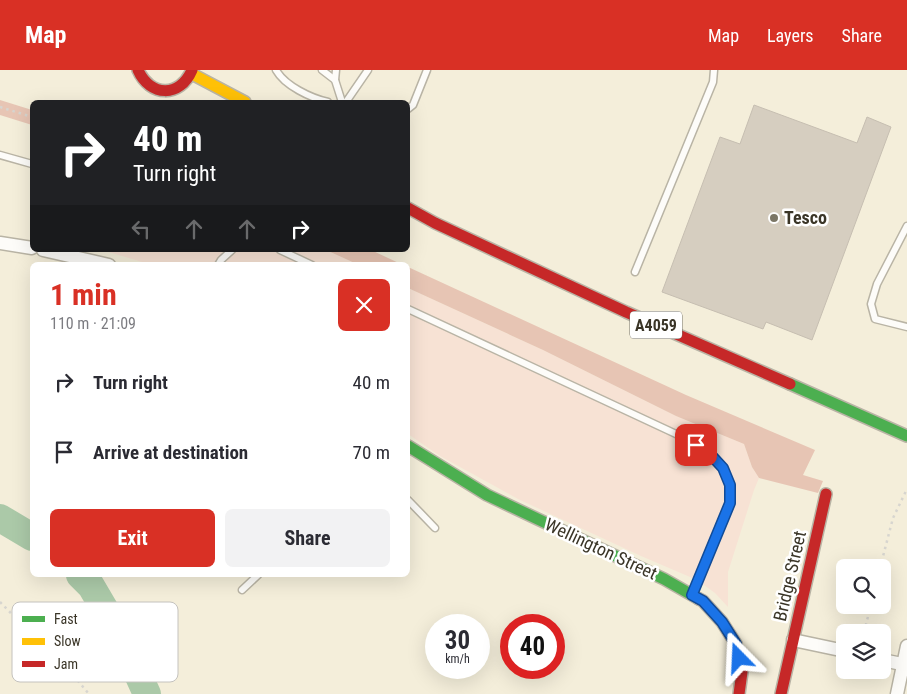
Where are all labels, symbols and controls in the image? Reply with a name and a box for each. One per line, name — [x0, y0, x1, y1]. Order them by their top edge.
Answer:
text: Map — [25, 21, 66, 49]
text: Map — [708, 25, 739, 46]
text: Layers — [767, 25, 814, 46]
text: Share — [842, 25, 882, 46]
text: 40 m — [133, 119, 202, 160]
icon: right — [50, 120, 115, 185]
text: Turn right — [133, 161, 216, 186]
place label: Tesco — [784, 207, 827, 228]
marker: Tesco — [768, 212, 780, 224]
icon: left — [127, 215, 155, 243]
icon: ahead — [180, 215, 208, 243]
icon: ahead — [233, 215, 261, 243]
icon: right — [286, 215, 314, 243]
text: 1 min — [50, 277, 117, 312]
button: close — [338, 279, 390, 331]
road number: A4059 — [630, 312, 682, 338]
text: 110 m · 21:09 — [50, 314, 136, 333]
icon: right — [50, 368, 78, 396]
text: Turn right — [93, 371, 168, 394]
text: 40 m — [353, 371, 390, 394]
pin — [675, 424, 717, 466]
icon: arrive — [682, 431, 710, 459]
icon: arrive — [50, 438, 78, 466]
text: Arrive at destination — [93, 441, 248, 464]
text: 70 m — [353, 441, 390, 464]
button: Exit — [50, 509, 215, 567]
button: Share — [225, 509, 390, 567]
street label: Wellington Street — [542, 513, 661, 584]
street label: Bridge Street — [769, 529, 810, 623]
map controls — [836, 559, 891, 679]
button: search — [836, 559, 891, 614]
legend — [12, 602, 178, 682]
text: Fast — [54, 611, 78, 627]
speed limit sign: 40 — [500, 614, 565, 679]
button: layers — [836, 624, 891, 679]
text: 30 — [445, 626, 470, 655]
position arrow — [712, 631, 764, 683]
text: Slow — [54, 633, 81, 649]
text: km/h — [445, 652, 470, 666]
text: Jam — [54, 656, 78, 672]

